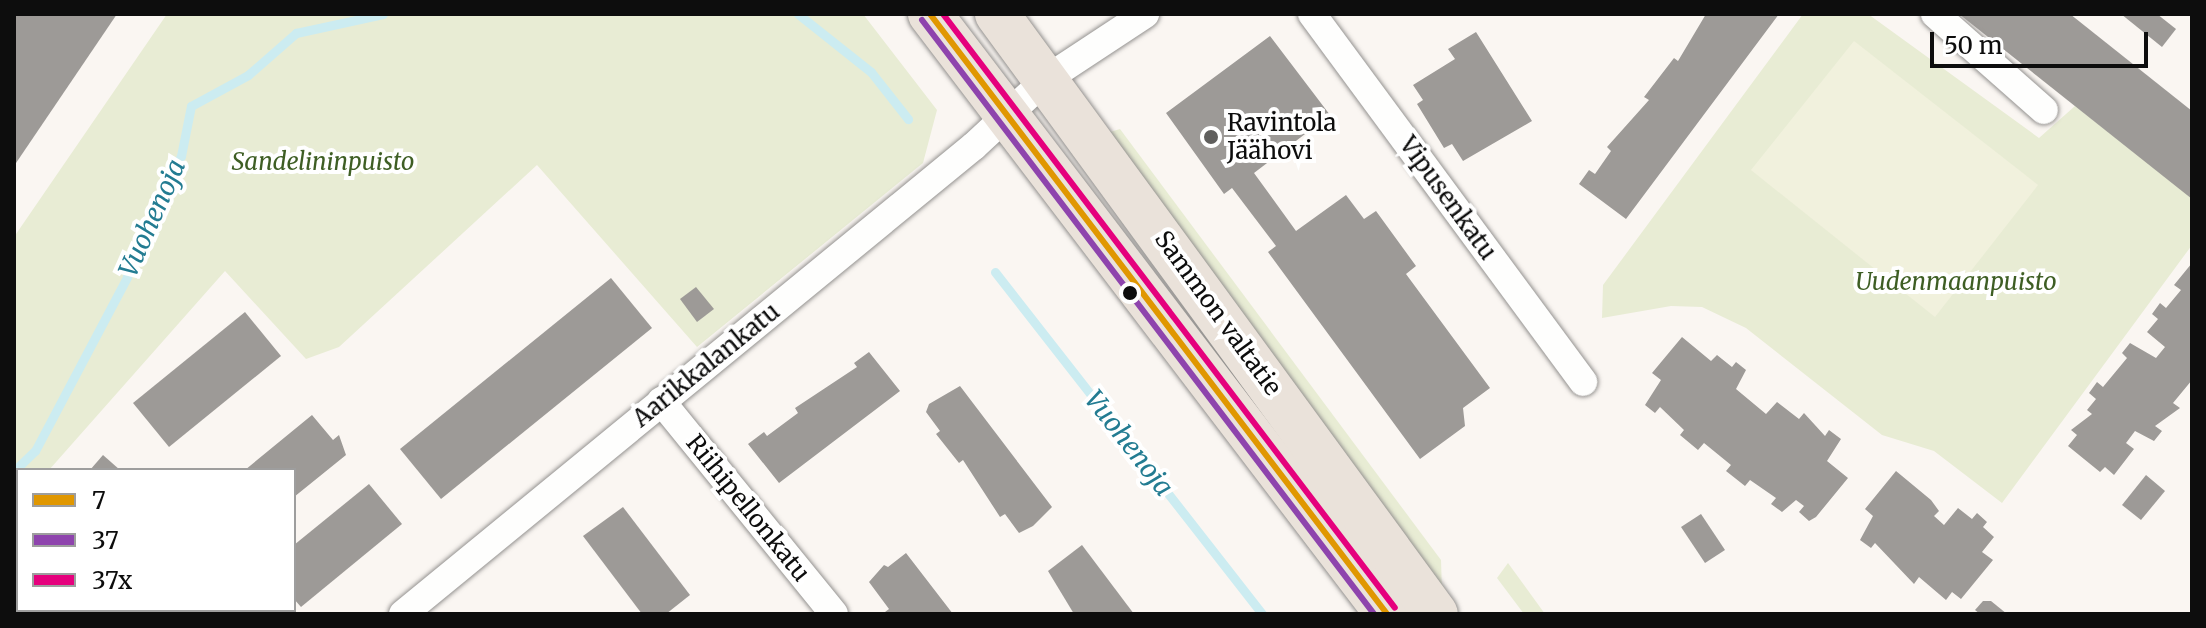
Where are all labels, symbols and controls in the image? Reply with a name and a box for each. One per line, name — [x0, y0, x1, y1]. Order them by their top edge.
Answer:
scale bar — [1934, 16, 2152, 66]
text: 50 m — [1944, 30, 2003, 61]
place label: Ravintola Jäähovi — [1227, 109, 1336, 165]
marker: Ravintola Jäähovi — [1202, 128, 1220, 146]
street label: Vipusenkatu — [1394, 131, 1502, 265]
park label: Sandelininpuisto — [232, 148, 414, 176]
water label: Vuohenoja — [112, 154, 192, 282]
street label: Sammon valtatie — [1149, 225, 1287, 401]
park label: Uudenmaanpuisto — [1855, 268, 2057, 296]
unlabelled marker — [1122, 285, 1138, 301]
street label: Aarikkalankatu — [627, 297, 785, 433]
water label: Vuohenoja — [1078, 384, 1180, 502]
street label: Riihipellonkatu — [680, 429, 816, 587]
legend — [16, 468, 296, 612]
text: 7 — [92, 485, 106, 516]
text: 37 — [92, 525, 119, 556]
text: 37x — [92, 565, 132, 596]

